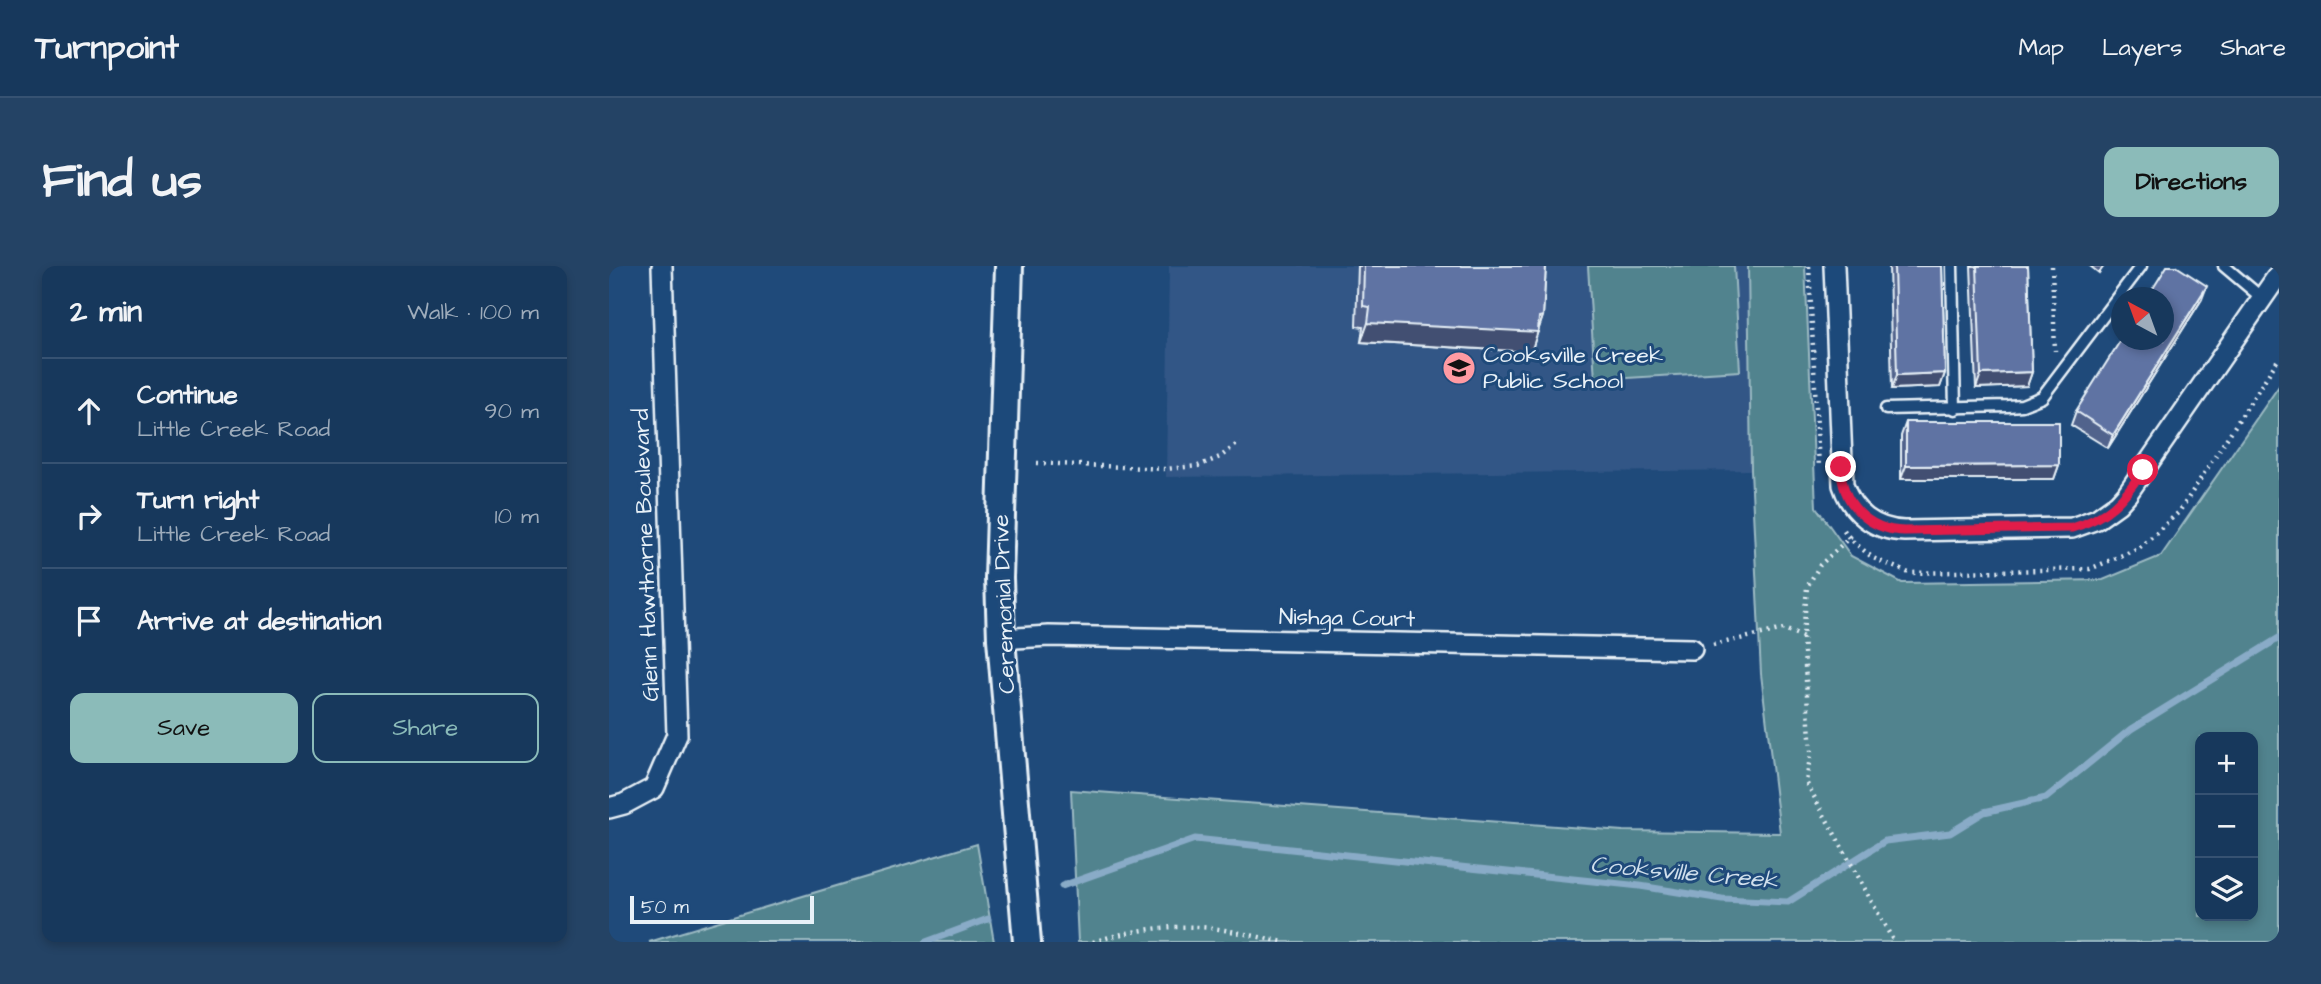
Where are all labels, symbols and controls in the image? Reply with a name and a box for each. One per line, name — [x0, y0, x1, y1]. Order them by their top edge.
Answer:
text: Turnpoint — [35, 25, 179, 71]
text: Map — [2019, 31, 2064, 65]
text: Layers — [2102, 31, 2182, 65]
text: Share — [2220, 31, 2286, 65]
button: Directions — [2104, 147, 2279, 217]
text: Find us — [42, 148, 202, 216]
north arrow — [2111, 287, 2174, 350]
text: 2 min — [70, 291, 142, 333]
text: Walk · 100 m — [407, 296, 539, 328]
place label: Cooksville Creek Public School — [1483, 339, 1663, 397]
school or university icon: Cooksville Creek Public School — [1440, 349, 1478, 387]
text: Continue — [137, 377, 238, 413]
icon: ahead — [70, 392, 108, 430]
text: 90 m — [484, 395, 539, 427]
street label: Glenn Hawthorne Boulevard — [625, 408, 667, 702]
text: Little Creek Road — [137, 413, 330, 445]
route end — [1825, 451, 1856, 482]
route start — [2127, 454, 2158, 485]
text: Turn right — [137, 482, 259, 518]
icon: right — [70, 497, 108, 535]
text: 10 m — [494, 500, 539, 532]
street label: Ceremonial Drive — [985, 514, 1023, 694]
text: Little Creek Road — [137, 518, 330, 550]
street label: Nishga Court — [1278, 601, 1416, 636]
icon: arrive — [70, 602, 108, 640]
text: Arrive at destination — [137, 603, 382, 639]
button: Save — [70, 693, 298, 763]
button: Share — [312, 693, 539, 763]
map controls — [2195, 732, 2258, 921]
button: + — [2195, 732, 2258, 795]
button: − — [2195, 795, 2258, 858]
water label: Cooksville Creek — [1589, 848, 1780, 898]
button: layers — [2195, 858, 2258, 921]
scale bar — [630, 893, 814, 925]
text: 50 m — [641, 894, 689, 921]

